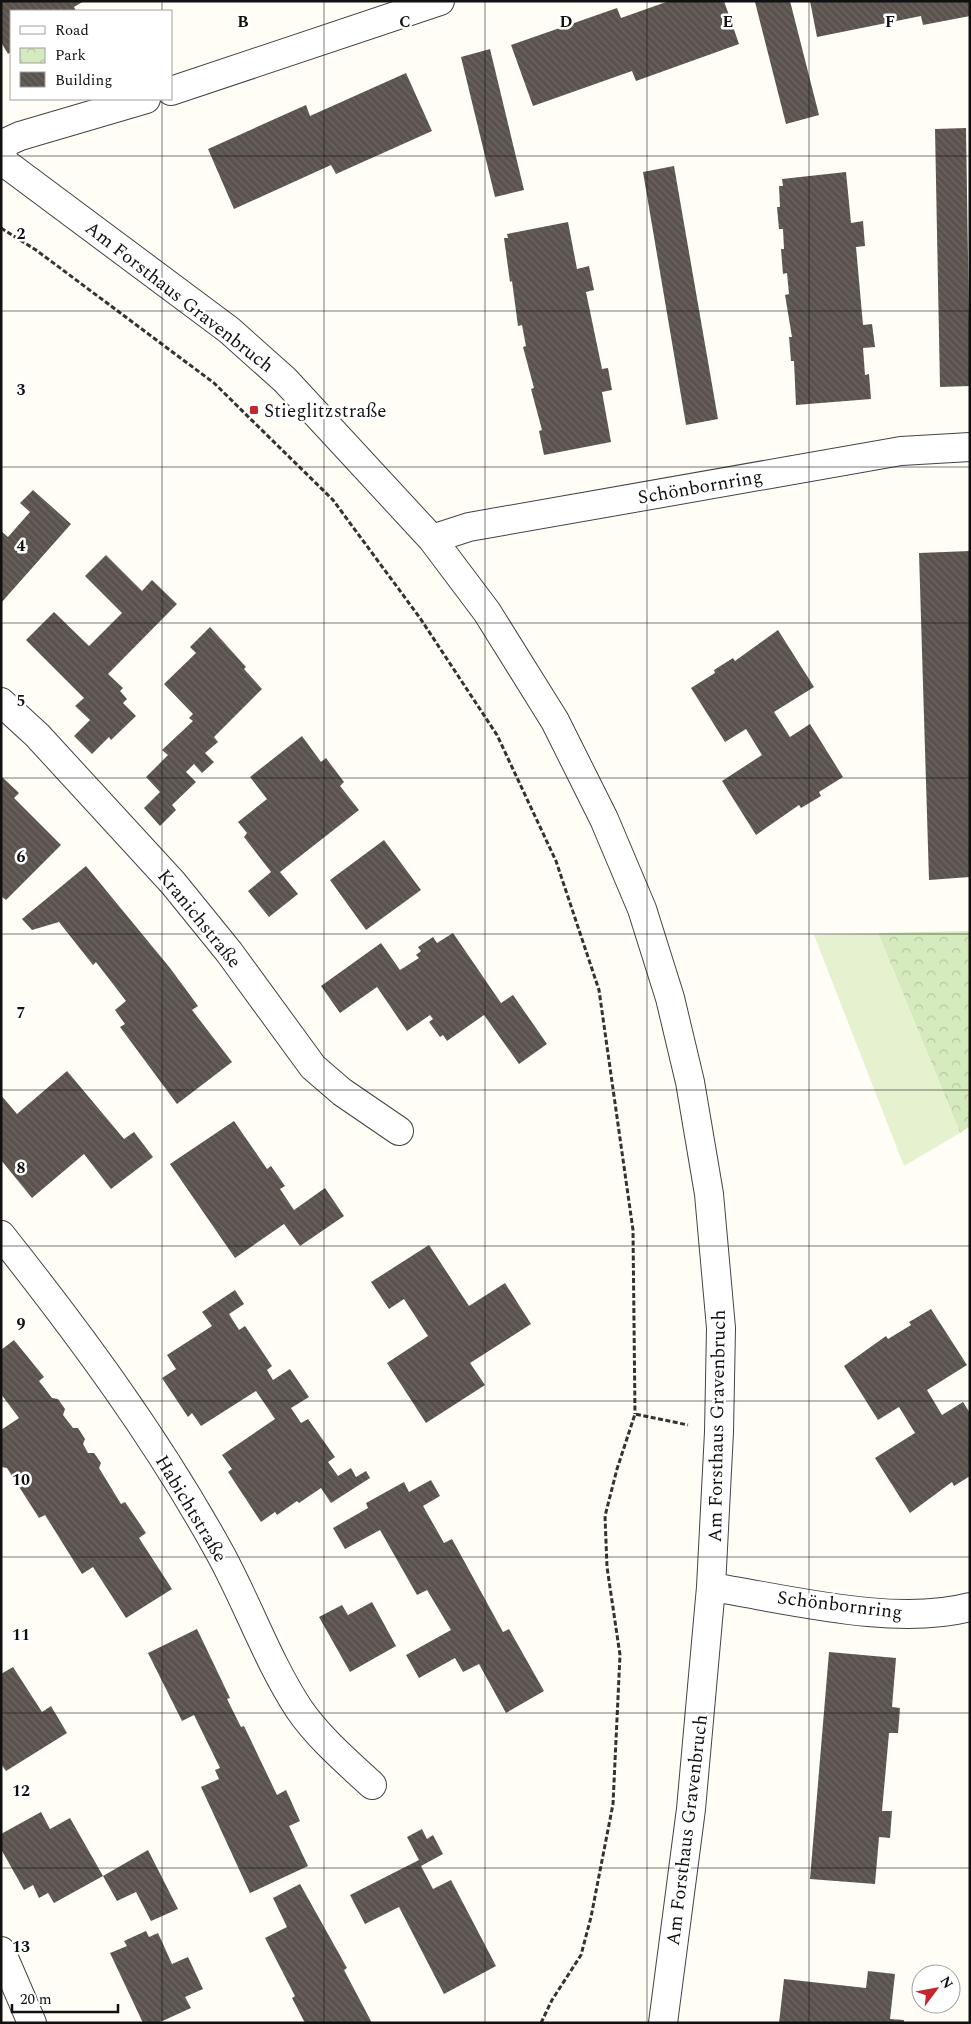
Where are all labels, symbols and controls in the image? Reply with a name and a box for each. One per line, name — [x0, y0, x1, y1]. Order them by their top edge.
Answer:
legend — [10, 10, 172, 100]
text: B — [237, 10, 249, 34]
text: C — [399, 10, 411, 34]
text: D — [560, 10, 573, 34]
text: E — [723, 10, 733, 34]
text: F — [885, 10, 895, 34]
text: Road — [55, 19, 89, 42]
text: Park — [55, 44, 86, 67]
text: Building — [55, 69, 112, 92]
street label: Am Forsthaus Gravenbruch — [78, 214, 280, 380]
text: 2 — [17, 222, 26, 246]
text: 3 — [17, 378, 26, 402]
place label: Stieglitzstraße — [264, 397, 386, 426]
marker: Stieglitzstraße — [248, 404, 260, 416]
street label: Schönbornring — [636, 462, 765, 513]
text: 4 — [17, 534, 26, 558]
text: 5 — [17, 689, 25, 713]
text: 6 — [17, 845, 26, 869]
street label: Kranichstraße — [150, 863, 248, 975]
text: 7 — [17, 1001, 26, 1025]
text: 8 — [17, 1156, 26, 1180]
street label: Am Forsthaus Gravenbruch — [701, 1309, 734, 1543]
text: 9 — [17, 1312, 26, 1336]
street label: Habichtstraße — [147, 1450, 234, 1568]
text: 10 — [12, 1468, 30, 1492]
street label: Schönbornring — [775, 1583, 904, 1628]
text: 11 — [12, 1623, 30, 1647]
street label: Am Forsthaus Gravenbruch — [659, 1713, 716, 1947]
text: 12 — [12, 1779, 30, 1803]
text: 13 — [12, 1935, 30, 1959]
north arrow — [911, 1964, 961, 2014]
text: N — [935, 1972, 959, 1993]
scale bar — [12, 1982, 119, 2014]
text: 20 m — [20, 1988, 52, 2011]

